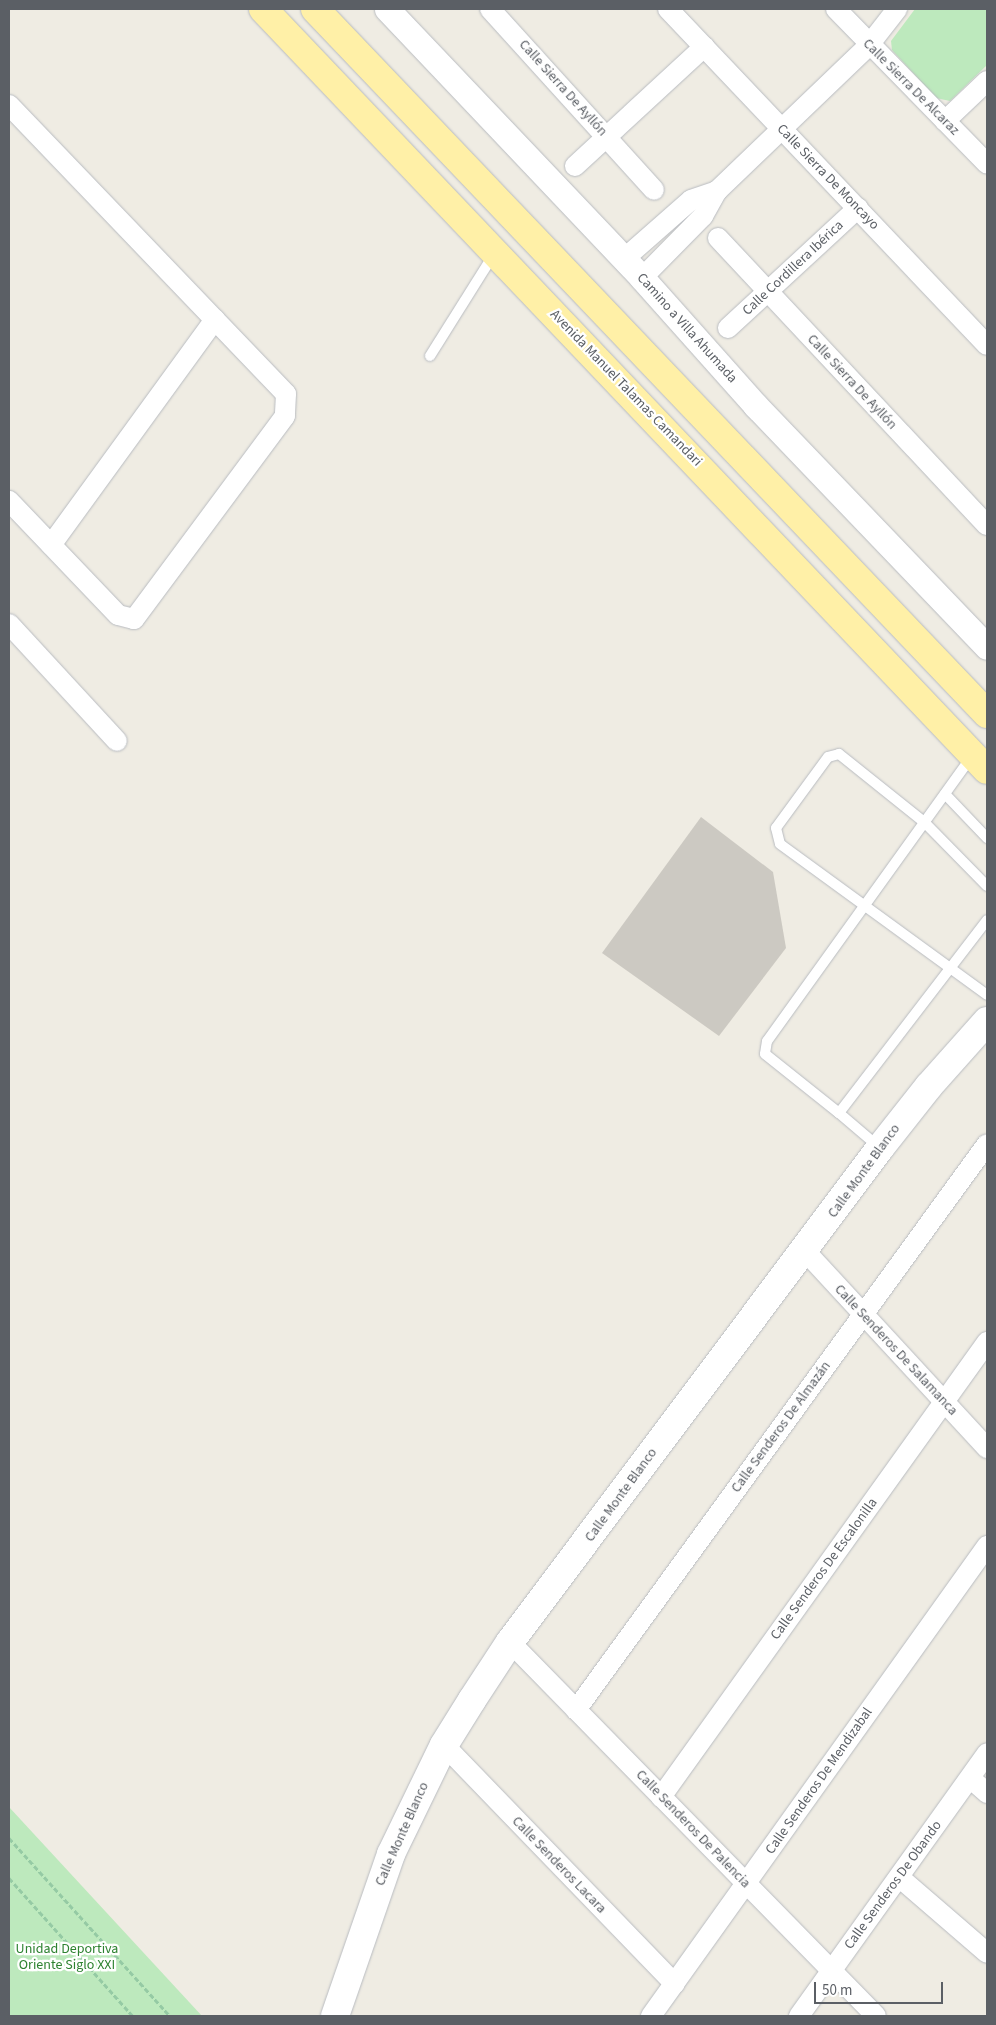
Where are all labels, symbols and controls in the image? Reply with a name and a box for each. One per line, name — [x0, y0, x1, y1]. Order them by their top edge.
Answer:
street label: Calle Sierra De Alcaraz — [859, 35, 963, 139]
street label: Calle Sierra De Ayllón — [515, 36, 611, 140]
street label: Calle Sierra De Moncayo — [773, 121, 883, 233]
street label: Calle Cordillera Ibérica — [739, 217, 847, 319]
street label: Camino a Villa Ahumada — [633, 270, 741, 386]
street label: Avenida Manuel Talamas Camandari — [547, 306, 705, 470]
street label: Calle Sierra De Ayllón — [804, 331, 900, 433]
street label: Calle Monte Blanco — [824, 1121, 904, 1221]
street label: Calle Senderos De Salamanca — [831, 1281, 961, 1419]
street label: Calle Senderos De Almazán — [728, 1358, 834, 1496]
street label: Calle Monte Blanco — [581, 1445, 661, 1545]
street label: Calle Senderos De Escalonilla — [767, 1495, 881, 1643]
street label: Calle Senderos De Mendizabal — [762, 1705, 876, 1857]
street label: Calle Senderos De Palencia — [632, 1767, 754, 1891]
street label: Calle Monte Blanco — [372, 1780, 432, 1888]
street label: Calle Senderos Lacara — [508, 1813, 610, 1917]
street label: Calle Senderos De Obando — [841, 1817, 945, 1953]
park label: Unidad Deportiva Oriente Siglo XXI — [16, 1941, 118, 1974]
scale bar — [816, 1972, 945, 2004]
text: 50 m — [822, 1980, 852, 2001]

